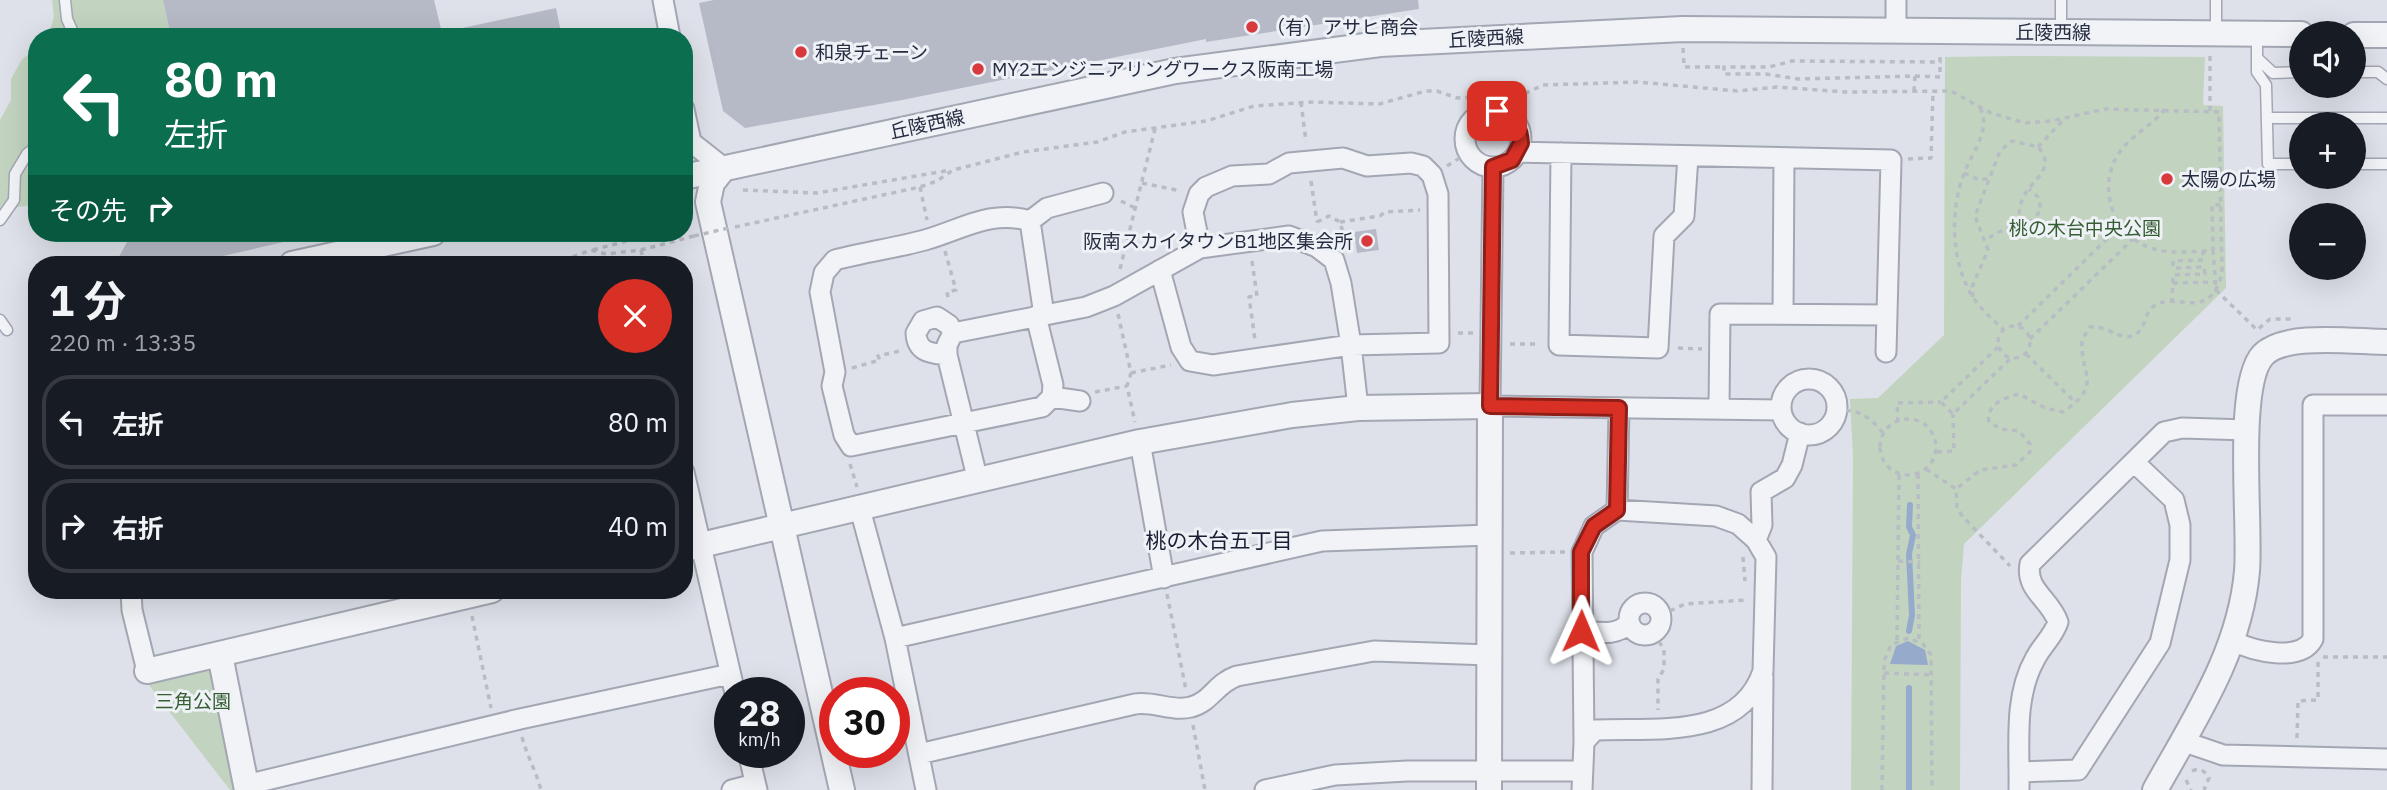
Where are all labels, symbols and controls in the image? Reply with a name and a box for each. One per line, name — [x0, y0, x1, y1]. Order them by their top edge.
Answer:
place label: （有）アサヒ商会 — [1266, 15, 1418, 39]
marker: （有）アサヒ商会 — [1244, 19, 1260, 35]
street label: 丘陵西線 — [2015, 20, 2091, 44]
map controls — [2289, 21, 2366, 280]
button: sound — [2289, 21, 2366, 98]
street label: 丘陵西線 — [1447, 24, 1525, 52]
place label: 和泉チェーン — [815, 40, 928, 64]
marker: 和泉チェーン — [793, 44, 809, 60]
text: 80 m — [164, 47, 278, 110]
icon: left — [49, 56, 140, 147]
place label: MY2エンジニアリングワークス阪南工場 — [992, 57, 1334, 81]
marker: MY2エンジニアリングワークス阪南工場 — [970, 61, 986, 77]
pin — [1467, 81, 1527, 141]
icon: arrive — [1478, 92, 1516, 130]
street label: 丘陵西線 — [887, 104, 967, 144]
button: + — [2289, 112, 2366, 189]
text: 左折 — [164, 113, 228, 155]
place label: 太陽の広場 — [2181, 167, 2276, 191]
marker: 太陽の広場 — [2159, 171, 2175, 187]
icon: right — [141, 189, 179, 227]
text: その先 — [49, 193, 127, 227]
button: − — [2289, 203, 2366, 280]
park label: 桃の木台中央公園 — [2009, 216, 2161, 240]
place label: 阪南スカイタウンB1地区集会所 — [1083, 229, 1353, 253]
marker: 阪南スカイタウンB1地区集会所 — [1359, 233, 1375, 249]
text: 1 分 — [49, 273, 126, 328]
button: close — [598, 279, 672, 353]
text: 220 m · 13:35 — [49, 327, 196, 357]
icon: left — [53, 403, 91, 441]
text: 80 m — [608, 405, 668, 439]
text: 左折 — [112, 407, 164, 441]
icon: right — [53, 507, 91, 545]
text: 40 m — [608, 509, 668, 543]
text: 右折 — [112, 511, 164, 545]
district label: 桃の木台五丁目 — [1146, 526, 1293, 554]
position arrow — [1544, 594, 1618, 668]
speed limit sign: 30 — [819, 677, 910, 768]
park label: 三角公園 — [155, 689, 231, 713]
text: 28 — [738, 690, 781, 736]
text: km/h — [738, 728, 781, 751]

